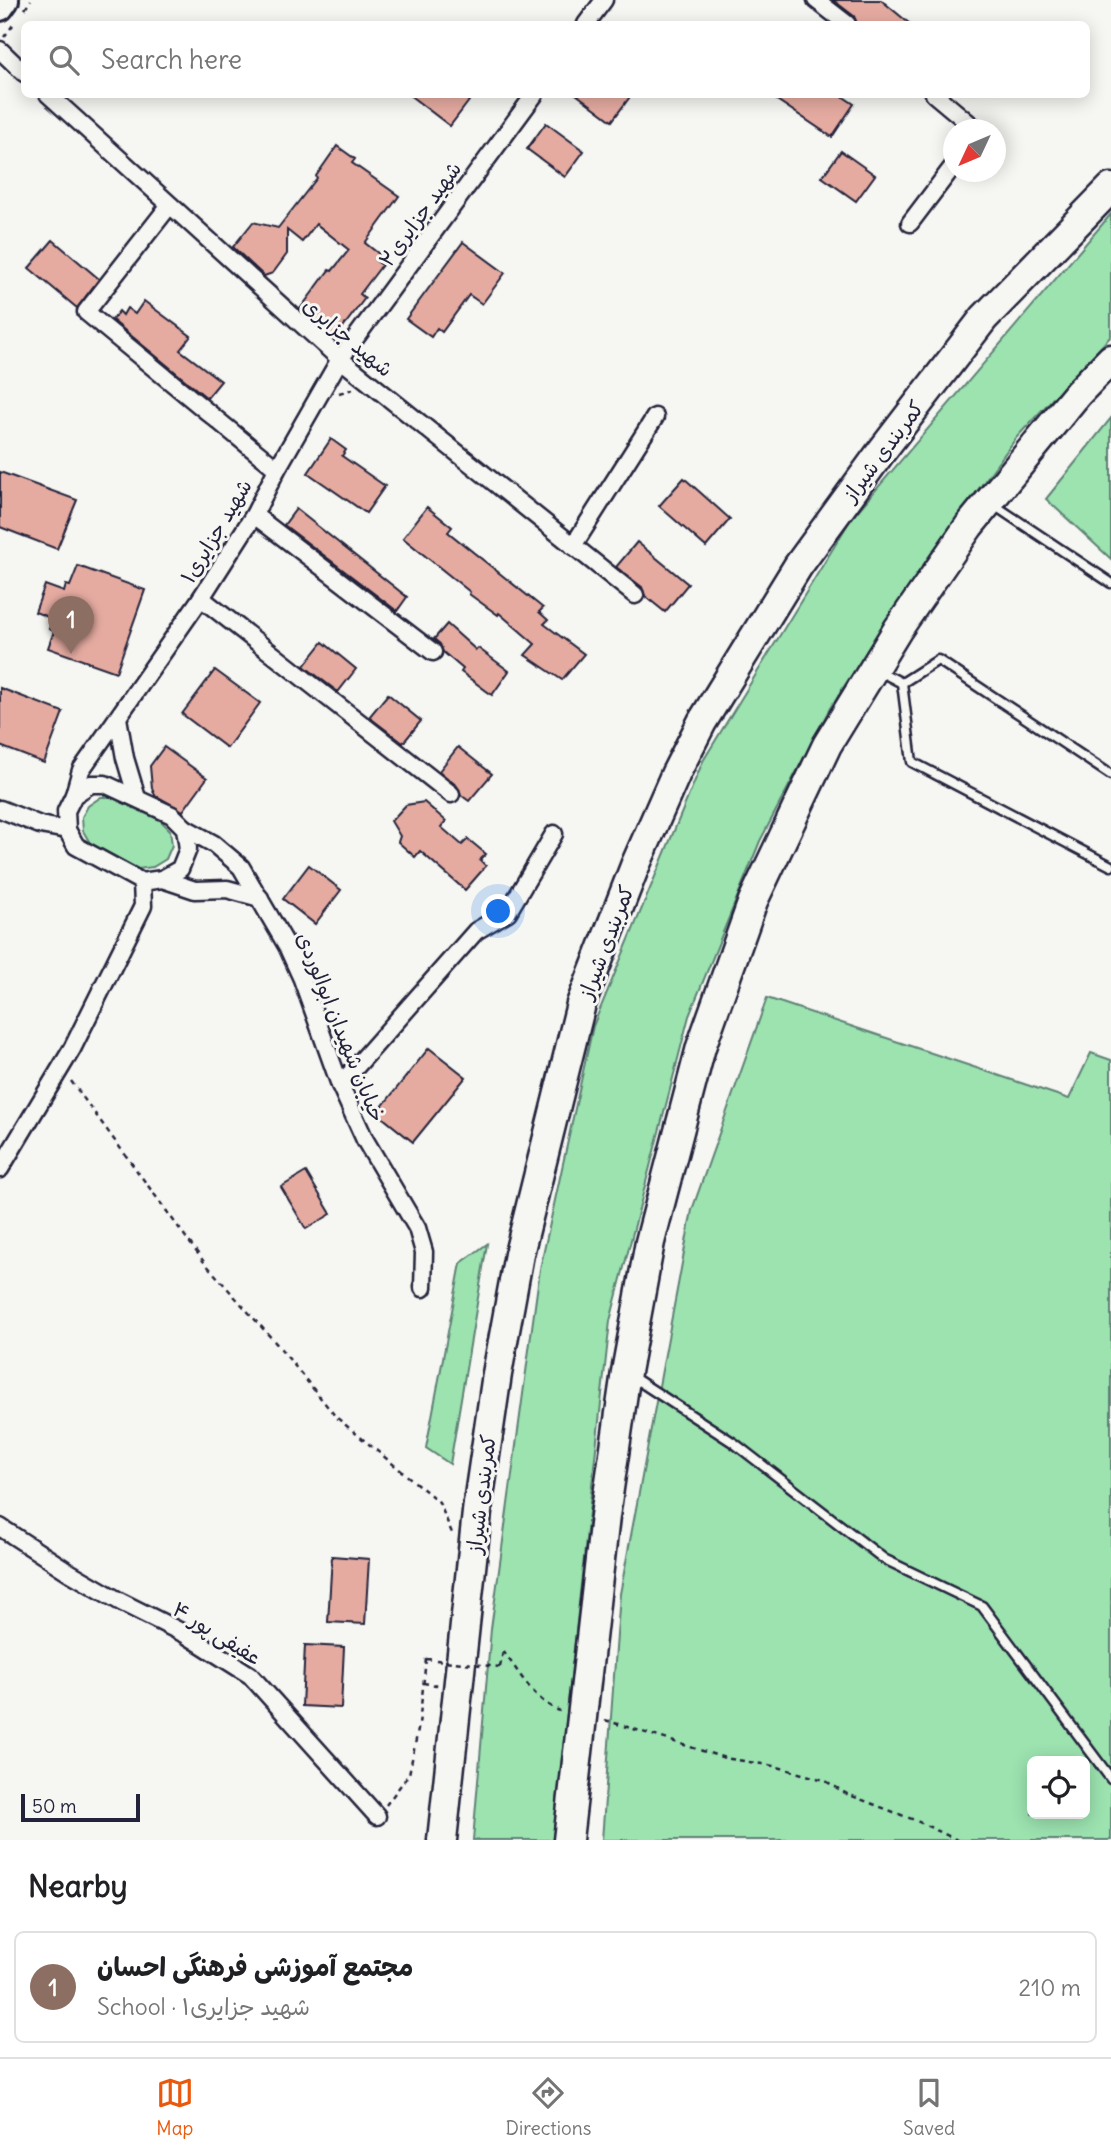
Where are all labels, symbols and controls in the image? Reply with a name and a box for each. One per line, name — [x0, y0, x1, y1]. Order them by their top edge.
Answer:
search box — [21, 21, 1090, 98]
icon: search — [45, 41, 83, 79]
text: Search here — [101, 43, 242, 76]
north arrow — [943, 119, 1006, 182]
street label: شهید جزایری۲ — [373, 156, 467, 272]
street label: شهید جزایری — [297, 292, 399, 382]
street label: کمربندی شیراز — [835, 395, 930, 509]
street label: شهید جزایری۱ — [174, 474, 258, 588]
pin: 1 — [48, 596, 94, 654]
street label: کمربندی شیراز — [571, 881, 640, 1005]
your location — [481, 894, 515, 928]
street label: خیابان شهیدان ابوالوردی — [291, 928, 391, 1126]
street label: کمربندی شیراز — [460, 1433, 502, 1557]
street label: عفیفی پور ۴ — [167, 1595, 267, 1672]
map controls — [1027, 1756, 1090, 1819]
button: locate — [1027, 1756, 1090, 1819]
scale bar — [21, 1791, 140, 1823]
text: 50 m — [32, 1794, 77, 1818]
text: Nearby — [28, 1867, 128, 1905]
text: مجتمع آموزشی فرهنگی احسان — [97, 1950, 413, 1983]
text: 1 — [48, 1973, 58, 2002]
text: 210 m — [1018, 1973, 1081, 2002]
text: School · شهید جزایری۱ — [97, 1992, 310, 2021]
tab: Map — [156, 2074, 194, 2140]
tab: Directions — [506, 2074, 591, 2140]
tab: Saved — [903, 2074, 955, 2140]

